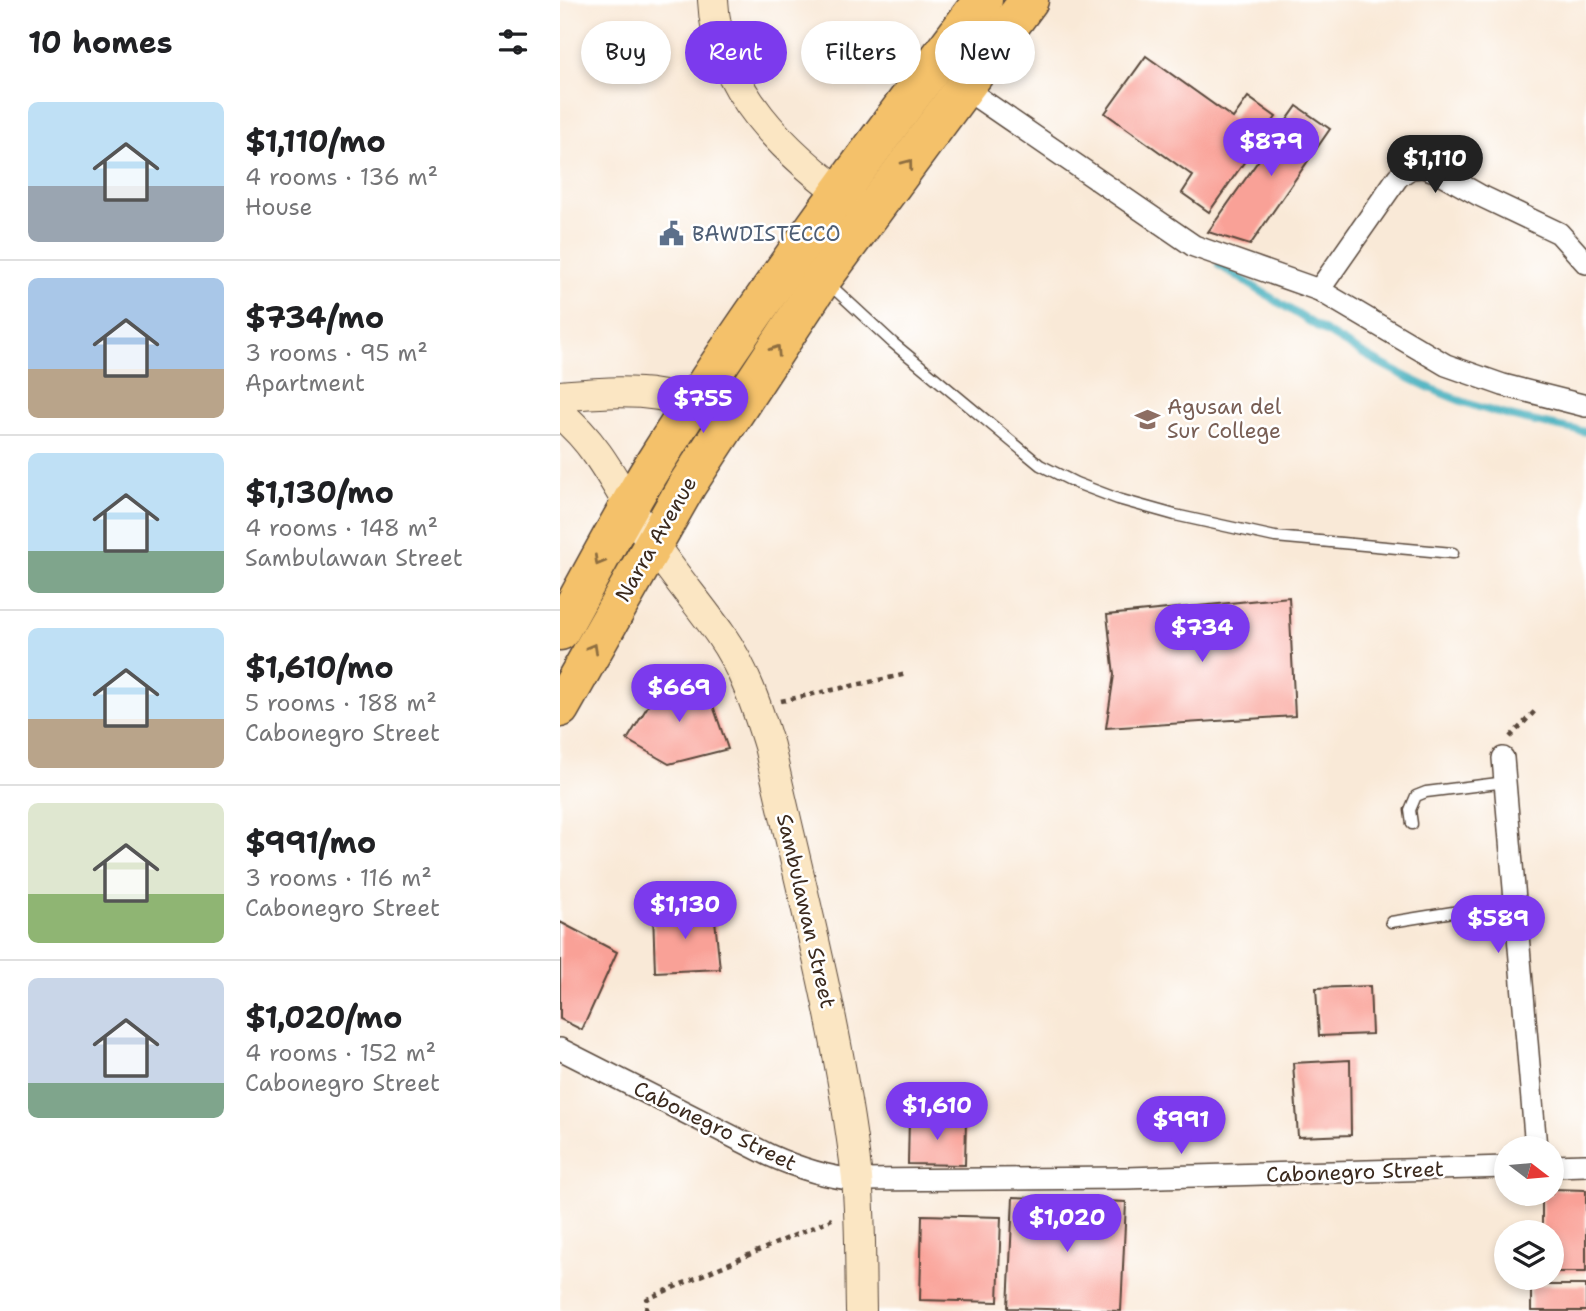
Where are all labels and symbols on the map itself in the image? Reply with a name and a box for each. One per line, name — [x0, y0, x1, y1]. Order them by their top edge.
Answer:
pin: $879 — [1230, 118, 1312, 178]
pin: $1,110 — [1378, 136, 1492, 195]
one-way arrow — [899, 159, 912, 172]
public building icon: BAWDISTECCO — [658, 220, 686, 248]
place label: BAWDISTECCO — [692, 220, 841, 248]
one-way arrow — [768, 345, 781, 358]
pin: $755 — [662, 376, 744, 435]
place label: Agusan del Sur College — [1167, 393, 1282, 445]
school or university icon: Agusan del Sur College — [1133, 405, 1161, 433]
street label: Narra Avenue — [609, 471, 703, 607]
one-way arrow — [594, 554, 607, 567]
pin: $734 — [1161, 604, 1243, 664]
one-way arrow — [585, 643, 598, 655]
pin: $669 — [638, 664, 720, 724]
street label: Sambulawan Street — [770, 811, 842, 1011]
pin: $1,130 — [628, 881, 742, 941]
pin: $589 — [1457, 895, 1539, 955]
street label: Cabonegro Street — [629, 1074, 801, 1178]
pin: $1,610 — [880, 1082, 994, 1142]
pin: $991 — [1140, 1096, 1222, 1156]
north arrow — [1494, 1136, 1564, 1206]
street label: Cabonegro Street — [1266, 1155, 1444, 1189]
pin: $1,020 — [1010, 1194, 1124, 1254]

